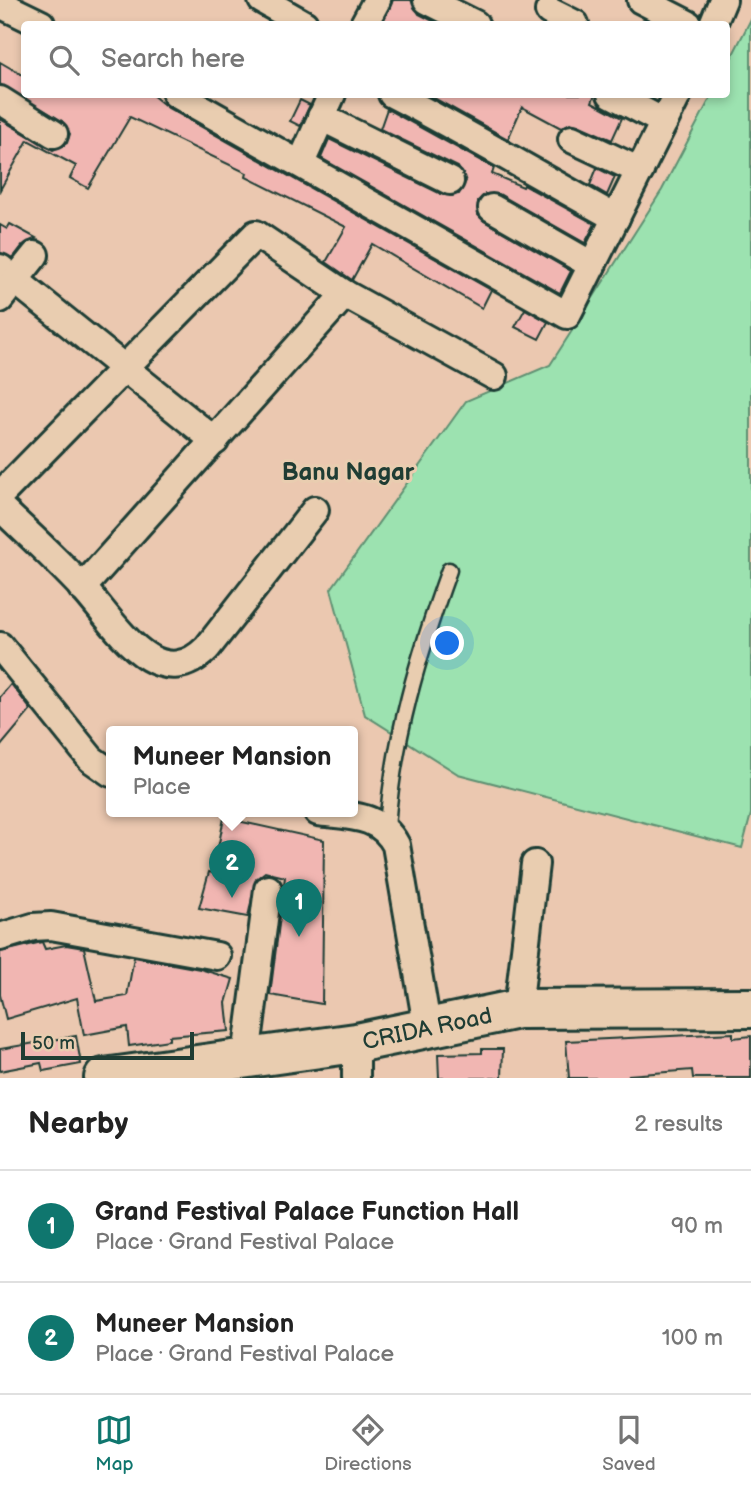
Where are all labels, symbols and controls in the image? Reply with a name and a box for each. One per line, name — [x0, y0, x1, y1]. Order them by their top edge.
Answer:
search box — [21, 21, 730, 98]
icon: search — [45, 41, 83, 79]
text: Search here — [101, 44, 245, 75]
district label: Banu Nagar — [282, 458, 415, 487]
your location — [430, 626, 464, 660]
popup — [106, 726, 358, 817]
text: Muneer Mansion — [132, 742, 332, 773]
text: Place — [132, 773, 191, 801]
pin: 2 — [209, 840, 255, 898]
pin: 1 — [276, 879, 322, 937]
street label: CRIDA Road — [360, 1002, 495, 1056]
scale bar — [21, 1029, 194, 1061]
text: 50 m — [32, 1032, 75, 1055]
text: Nearby — [28, 1106, 128, 1142]
text: 2 results — [634, 1110, 723, 1138]
text: Grand Festival Palace Function Hall — [95, 1197, 519, 1228]
text: 1 — [46, 1212, 56, 1240]
text: 90 m — [671, 1212, 723, 1240]
text: Place · Grand Festival Palace — [95, 1228, 394, 1256]
text: Muneer Mansion — [95, 1309, 294, 1340]
text: 2 — [44, 1324, 58, 1352]
text: 100 m — [662, 1324, 723, 1352]
text: Place · Grand Festival Palace — [95, 1340, 394, 1368]
tab: Map — [95, 1411, 134, 1476]
tab: Directions — [324, 1411, 412, 1476]
tab: Saved — [602, 1411, 656, 1476]

